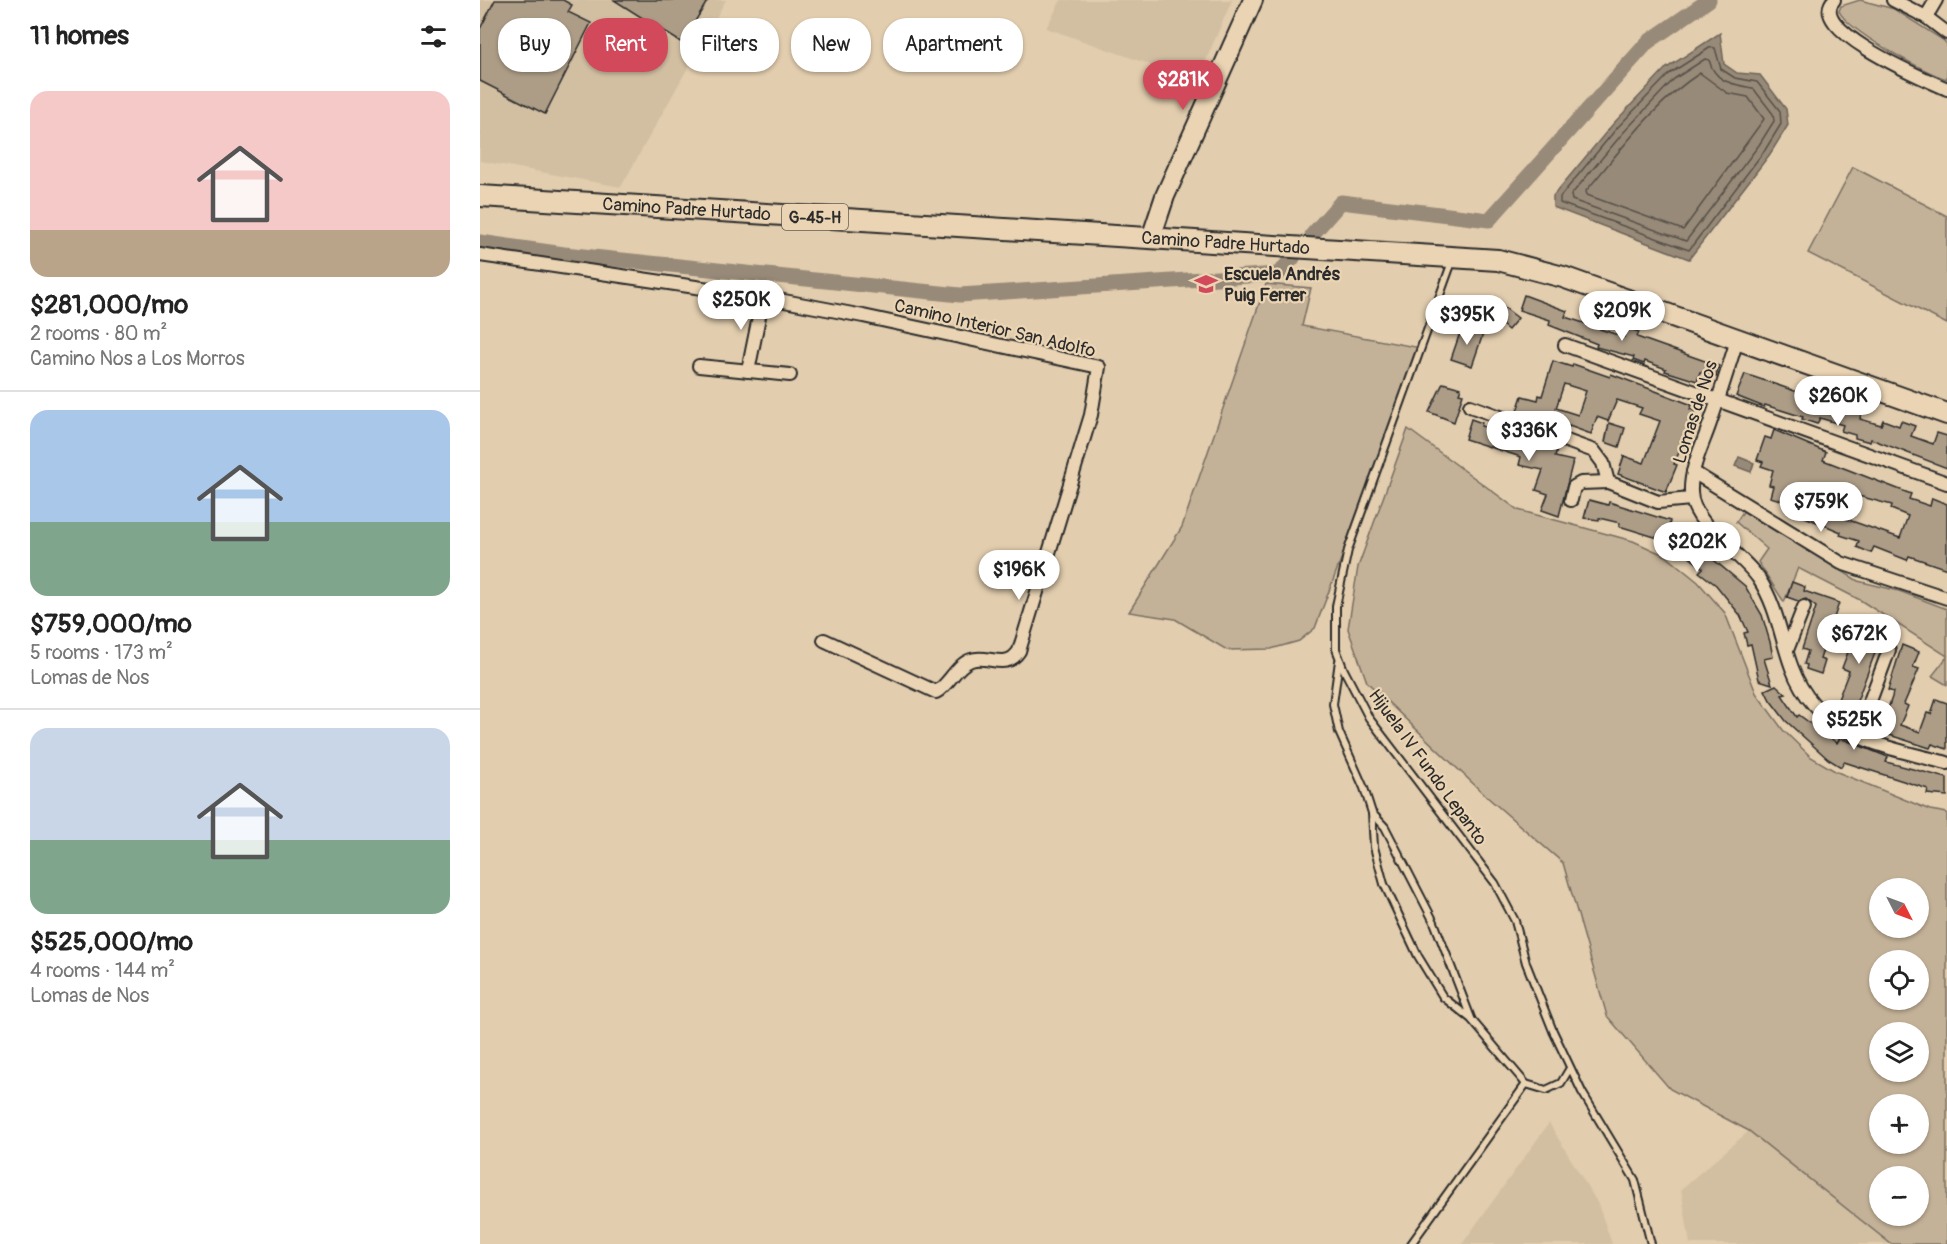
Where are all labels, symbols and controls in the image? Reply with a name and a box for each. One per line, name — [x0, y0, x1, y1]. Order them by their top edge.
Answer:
chip: Buy — [498, 18, 571, 72]
chip: Rent — [583, 18, 668, 72]
chip: Filters — [680, 18, 779, 72]
chip: New — [791, 18, 871, 72]
chip: Apartment — [883, 18, 1023, 72]
text: 11 homes — [30, 20, 129, 52]
icon: filters — [417, 20, 450, 53]
pin: $281K — [1141, 60, 1225, 111]
text: $281K — [1157, 67, 1209, 92]
icon: home — [186, 130, 294, 238]
street label: Camino Padre Hurtado — [602, 193, 772, 226]
road number: G-45-H — [782, 204, 848, 230]
street label: Camino Padre Hurtado — [1141, 227, 1311, 260]
place label: Escuela Andrés Puig Ferrer — [1224, 263, 1341, 307]
school or university icon: Escuela Andrés Puig Ferrer — [1193, 271, 1219, 297]
pin: $250K — [699, 280, 783, 331]
text: $250K — [712, 287, 770, 312]
text: $281,000/mo — [30, 289, 188, 321]
pin: $209K — [1580, 291, 1664, 342]
street label: Camino Interior San Adolfo — [892, 294, 1098, 363]
pin: $395K — [1425, 295, 1509, 346]
text: $209K — [1593, 298, 1651, 323]
text: $395K — [1439, 302, 1495, 327]
text: 2 rooms · 80 m² — [30, 321, 167, 346]
text: Camino Nos a Los Morros — [30, 346, 245, 371]
street label: Lomas de Nos — [1668, 358, 1723, 467]
pin: $260K — [1796, 376, 1880, 427]
text: $260K — [1808, 383, 1868, 408]
pin: $336K — [1487, 411, 1571, 462]
text: $336K — [1501, 418, 1557, 443]
icon: home — [186, 449, 294, 557]
pin: $759K — [1779, 482, 1863, 533]
text: $759K — [1794, 489, 1848, 514]
pin: $202K — [1655, 522, 1739, 573]
text: $202K — [1668, 529, 1726, 554]
pin: $196K — [977, 550, 1061, 601]
text: $196K — [993, 557, 1045, 582]
text: $759,000/mo — [30, 608, 192, 640]
pin: $672K — [1817, 614, 1901, 665]
text: $672K — [1831, 621, 1887, 646]
text: 5 rooms · 173 m² — [30, 640, 173, 665]
text: Lomas de Nos — [30, 665, 149, 690]
street label: Hijuela IV Fundo Lepanto — [1363, 685, 1492, 850]
pin: $525K — [1812, 700, 1896, 751]
text: $525K — [1826, 707, 1882, 732]
icon: home — [186, 767, 294, 875]
north arrow — [1869, 878, 1929, 938]
map controls — [1869, 878, 1929, 1226]
text: $525,000/mo — [30, 926, 193, 958]
button: locate — [1869, 950, 1929, 1010]
text: 4 rooms · 144 m² — [30, 958, 175, 983]
text: Lomas de Nos — [30, 983, 149, 1008]
button: layers — [1869, 1022, 1929, 1082]
button: + — [1869, 1094, 1929, 1154]
button: − — [1869, 1166, 1929, 1226]

